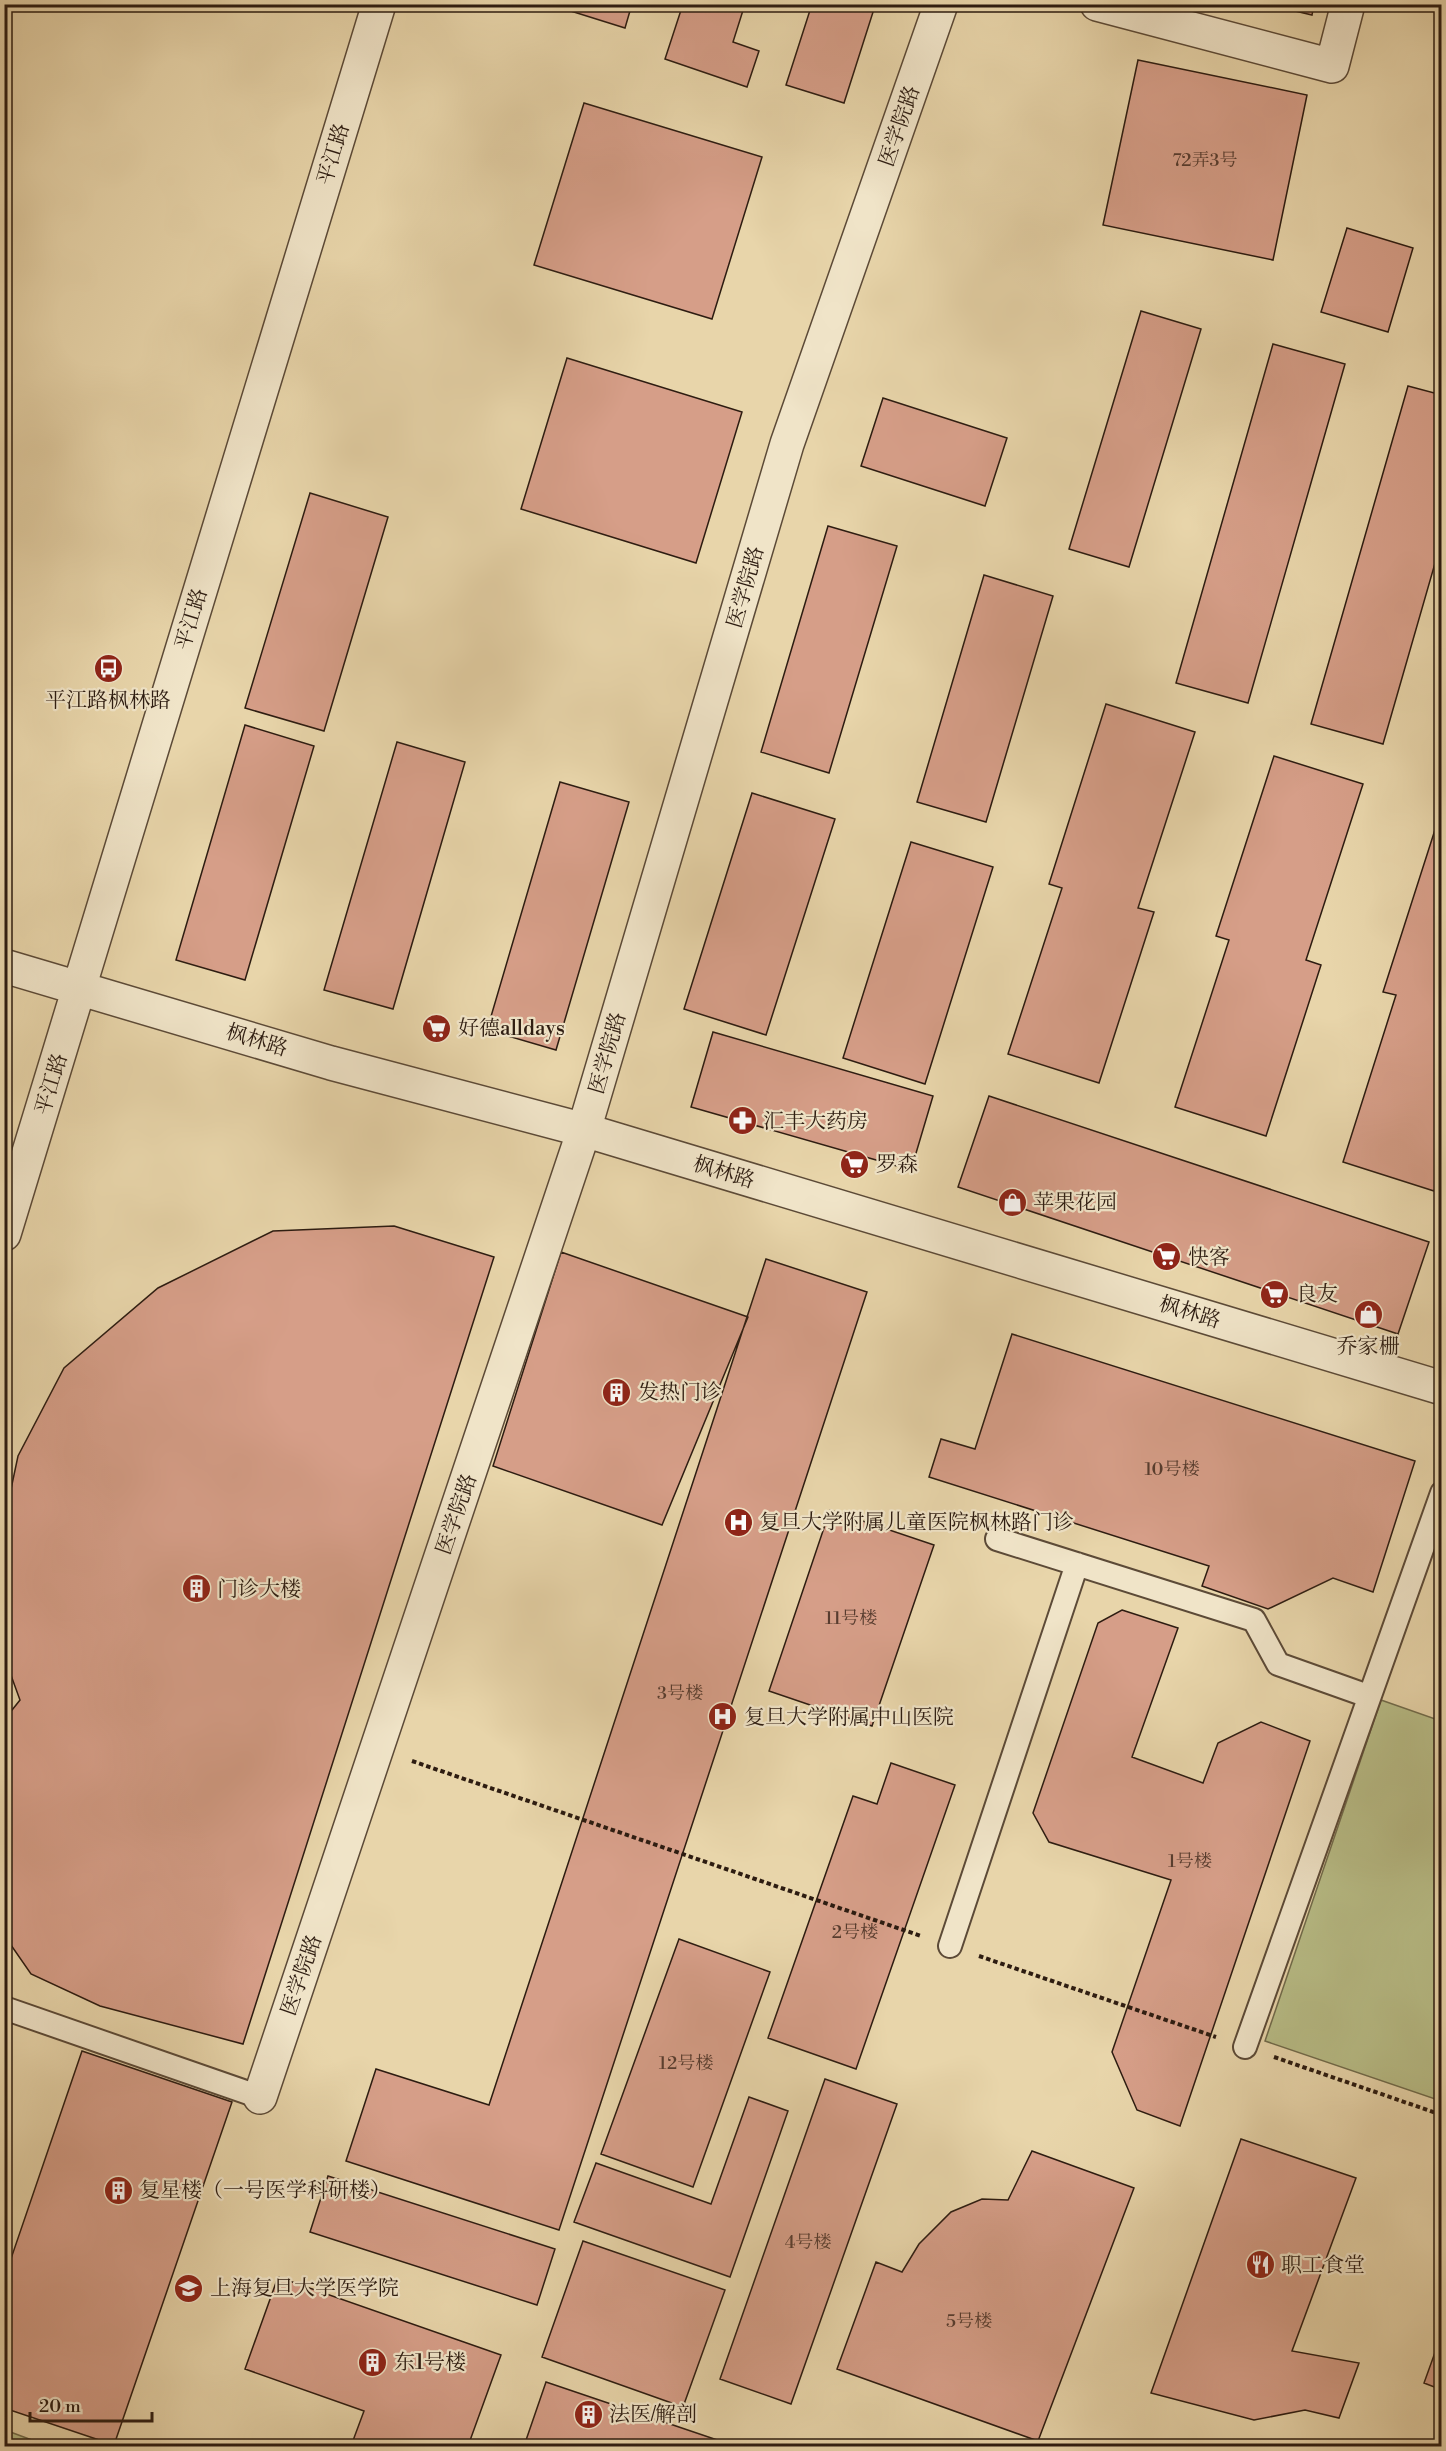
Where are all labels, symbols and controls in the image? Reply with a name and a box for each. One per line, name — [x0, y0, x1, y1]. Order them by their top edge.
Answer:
street label: 医学院路 — [874, 82, 926, 170]
street label: 平江路 — [312, 120, 356, 188]
house number: 72弄3号 — [1172, 149, 1238, 172]
street label: 医学院路 — [722, 543, 770, 631]
street label: 平江路 — [170, 585, 214, 653]
bus stop icon: 平江路枫林路 — [92, 653, 124, 685]
place label: 平江路枫林路 — [45, 688, 171, 714]
street label: 医学院路 — [584, 1009, 632, 1097]
supermarket icon: 好德alldays — [421, 1012, 453, 1044]
place label: 好德alldays — [458, 1016, 565, 1042]
street label: 枫林路 — [223, 1019, 291, 1063]
street label: 平江路 — [30, 1050, 74, 1118]
pharmacy icon: 汇丰大药房 — [726, 1105, 758, 1137]
place label: 汇丰大药房 — [763, 1109, 868, 1135]
supermarket icon: 罗森 — [839, 1148, 871, 1180]
street label: 枫林路 — [690, 1151, 758, 1195]
place label: 罗森 — [876, 1152, 918, 1178]
shop icon: 苹果花园 — [996, 1186, 1028, 1218]
place label: 苹果花园 — [1033, 1190, 1117, 1216]
supermarket icon: 快客 — [1151, 1241, 1183, 1273]
place label: 快客 — [1188, 1245, 1230, 1271]
supermarket icon: 良友 — [1259, 1278, 1291, 1310]
place label: 良友 — [1296, 1282, 1338, 1308]
street label: 枫林路 — [1156, 1291, 1224, 1335]
shop icon: 乔家栅 — [1352, 1299, 1384, 1331]
place label: 乔家栅 — [1337, 1334, 1400, 1360]
building icon: 发热门诊 — [601, 1376, 633, 1408]
place label: 发热门诊 — [638, 1380, 722, 1406]
house number: 10号楼 — [1144, 1458, 1200, 1481]
street label: 医学院路 — [431, 1470, 483, 1558]
hospital icon: 复旦大学附属儿童医院枫林路门诊 — [722, 1506, 754, 1538]
place label: 复旦大学附属儿童医院枫林路门诊 — [759, 1510, 1074, 1536]
building icon: 门诊大楼 — [180, 1573, 212, 1605]
place label: 门诊大楼 — [217, 1577, 301, 1603]
house number: 11号楼 — [825, 1607, 877, 1630]
house number: 3号楼 — [657, 1682, 703, 1705]
hospital icon: 复旦大学附属中山医院 — [707, 1701, 739, 1733]
place label: 复旦大学附属中山医院 — [744, 1705, 954, 1731]
house number: 1号楼 — [1168, 1850, 1212, 1873]
house number: 2号楼 — [832, 1921, 878, 1944]
street label: 医学院路 — [276, 1931, 328, 2019]
house number: 12号楼 — [659, 2052, 713, 2075]
building icon: 复星楼（一号医学科研楼） — [102, 2174, 134, 2206]
place label: 复星楼（一号医学科研楼） — [139, 2178, 391, 2204]
house number: 4号楼 — [785, 2231, 831, 2254]
restaurant icon: 职工食堂 — [1244, 2249, 1276, 2281]
place label: 职工食堂 — [1281, 2253, 1365, 2279]
school or university icon: 上海复旦大学医学院 — [173, 2272, 205, 2304]
place label: 上海复旦大学医学院 — [210, 2276, 399, 2302]
house number: 5号楼 — [946, 2310, 992, 2333]
building icon: 东1号楼 — [357, 2346, 389, 2378]
place label: 东1号楼 — [394, 2350, 466, 2376]
scale bar — [30, 2385, 152, 2423]
text: 20 m — [39, 2395, 81, 2418]
building icon: 法医/解剖 — [572, 2398, 604, 2430]
place label: 法医/解剖 — [609, 2402, 697, 2428]

